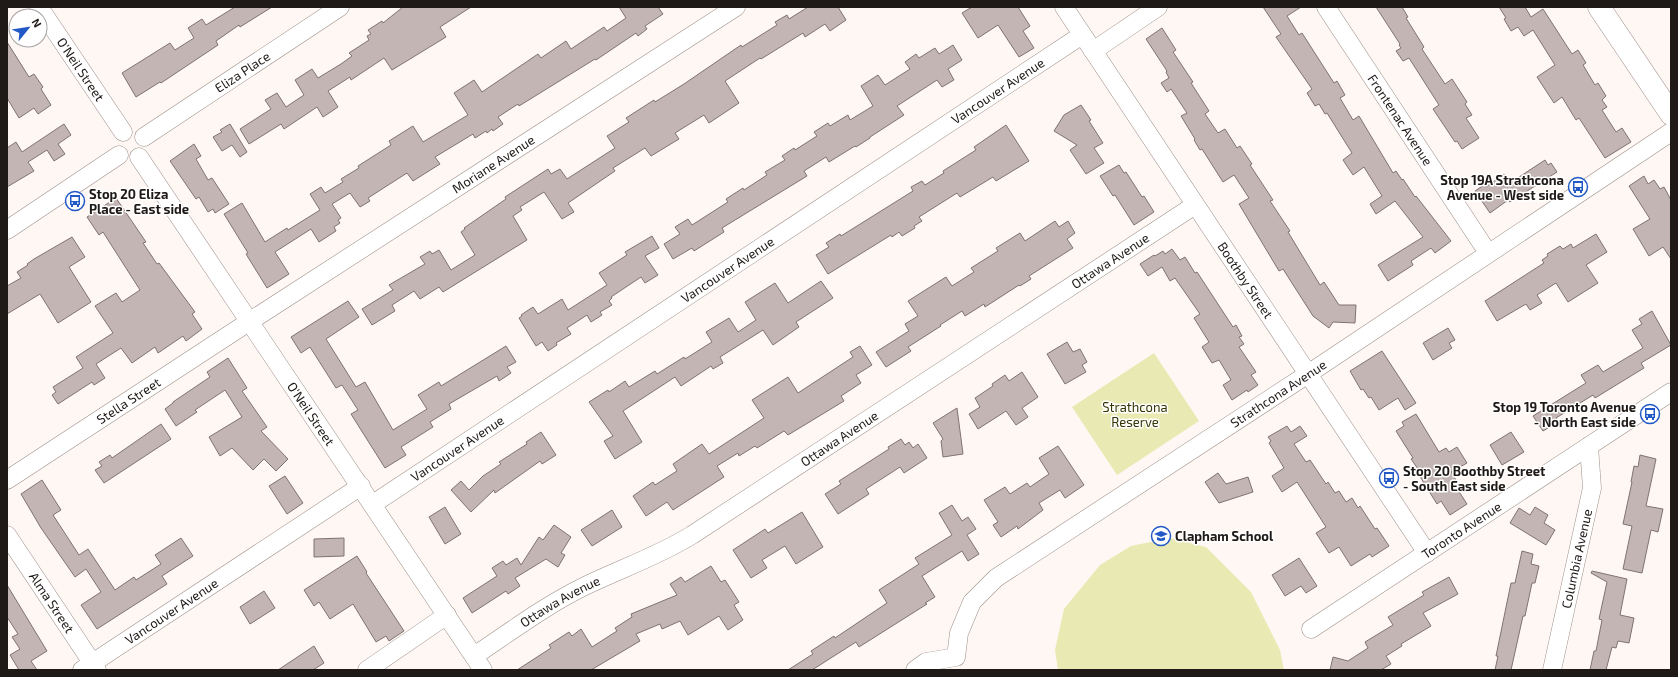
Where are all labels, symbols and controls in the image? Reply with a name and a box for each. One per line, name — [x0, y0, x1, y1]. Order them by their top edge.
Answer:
north arrow — [8, 8, 48, 48]
text: N — [29, 16, 45, 29]
street label: O'Neil Street — [54, 34, 108, 104]
street label: Eliza Place — [212, 48, 273, 96]
street label: Vancouver Avenue — [948, 54, 1047, 127]
street label: Frontenac Avenue — [1364, 71, 1436, 168]
street label: Moriane Avenue — [449, 131, 538, 196]
place label: Stop 19A Strathcona Avenue - West side — [1440, 172, 1564, 203]
bus stop icon: Stop 19A Strathcona Avenue - West side — [1567, 176, 1589, 198]
place label: Stop 20 Eliza Place - East side — [89, 186, 189, 217]
bus stop icon: Stop 20 Eliza Place - East side — [64, 190, 86, 212]
street label: Ottawa Avenue — [1068, 229, 1152, 292]
street label: Vancouver Avenue — [678, 233, 777, 306]
street label: Boothby Street — [1214, 239, 1277, 321]
street label: Strathcona Avenue — [1227, 356, 1329, 431]
street label: Stella Street — [93, 374, 163, 427]
street label: O'Neil Street — [284, 379, 338, 449]
park label: Strathcona Reserve — [1102, 399, 1168, 430]
place label: Stop 19 Toronto Avenue - North East side — [1493, 399, 1636, 430]
bus stop icon: Stop 19 Toronto Avenue - North East side — [1639, 403, 1661, 425]
street label: Ottawa Avenue — [797, 407, 881, 470]
street label: Vancouver Avenue — [408, 412, 507, 485]
place label: Stop 20 Boothby Street - South East side — [1403, 463, 1546, 494]
bus stop icon: Stop 20 Boothby Street - South East side — [1378, 467, 1400, 489]
street label: Toronto Avenue — [1419, 498, 1504, 562]
street label: Columbia Avenue — [1558, 507, 1595, 610]
school or university icon: Clapham School — [1150, 525, 1172, 547]
place label: Clapham School — [1175, 528, 1274, 544]
street label: Alma Street — [26, 569, 78, 636]
street label: Ottawa Avenue — [517, 572, 602, 631]
street label: Vancouver Avenue — [122, 575, 221, 648]

